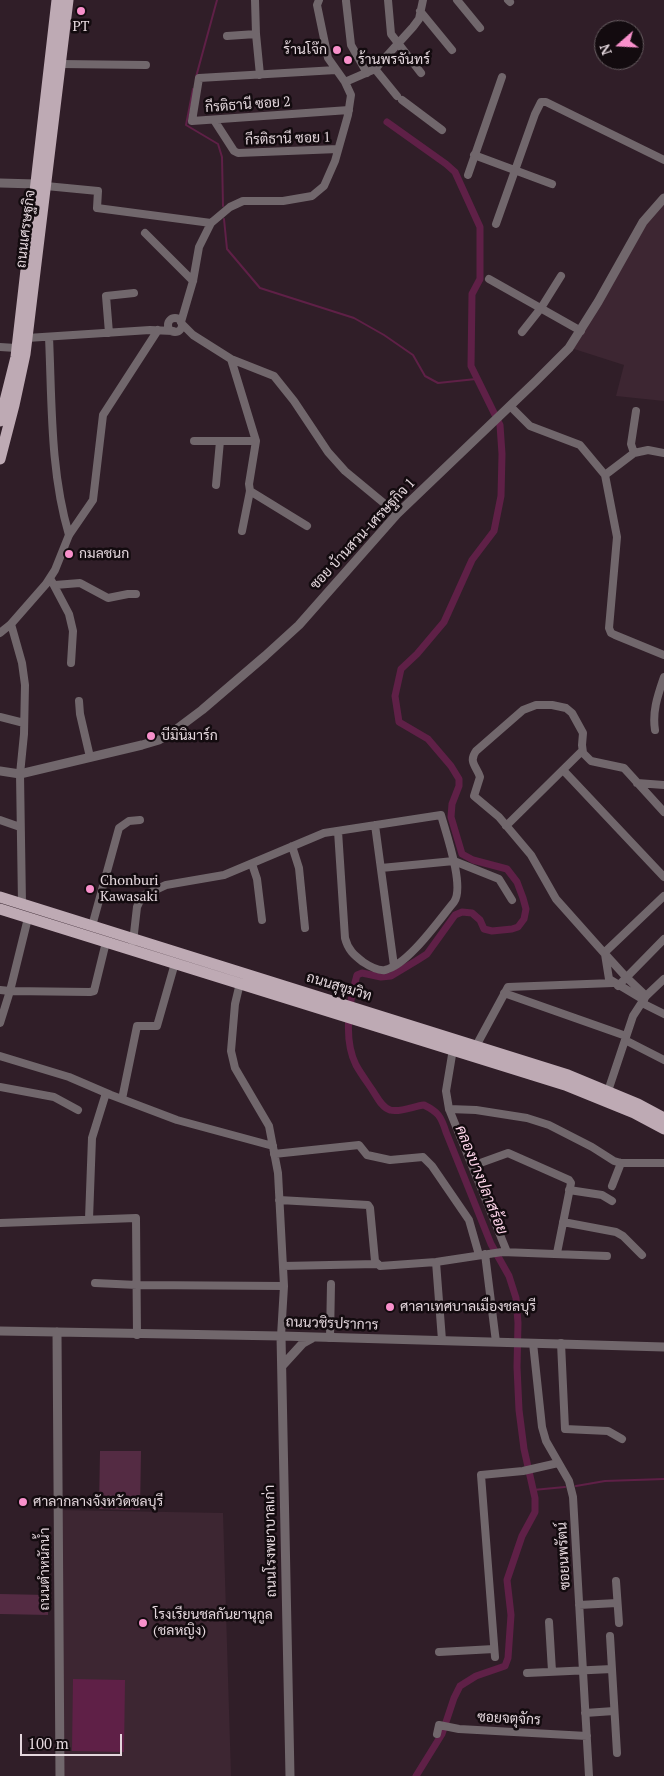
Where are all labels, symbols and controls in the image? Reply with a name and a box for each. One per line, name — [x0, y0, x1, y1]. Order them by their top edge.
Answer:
marker: PT — [75, 5, 87, 17]
place label: PT — [72, 19, 90, 35]
north arrow — [594, 20, 644, 70]
place label: ร้านโจ๊ก — [283, 42, 327, 58]
text: N — [595, 42, 616, 58]
marker: ร้านโจ๊ก — [331, 44, 343, 56]
place label: ร้านพรจันทร์ — [358, 52, 430, 68]
marker: ร้านพรจันทร์ — [342, 54, 354, 66]
street label: กีรติธานี ซอย 2 — [205, 94, 291, 116]
street label: กีรติธานี ซอย 1 — [245, 129, 331, 149]
street label: ถนนเศรษฐกิจ — [13, 189, 39, 269]
street label: ซอย บ้านสวน-เศรษฐกิจ 1 — [307, 475, 419, 593]
place label: กมลชนก — [79, 546, 129, 562]
marker: กมลชนก — [63, 548, 75, 560]
place label: บีมินิมาร์ก — [161, 728, 218, 744]
marker: บีมินิมาร์ก — [145, 730, 157, 742]
place label: Chonburi Kawasaki — [100, 873, 159, 906]
marker: Chonburi Kawasaki — [84, 883, 96, 895]
street label: ถนนสุขุมวิท — [304, 969, 374, 1005]
water label: คลองบางปลาสร้อย — [451, 1123, 511, 1237]
place label: ศาลาเทศบาลเมืองชลบุรี — [400, 1299, 536, 1315]
marker: ศาลาเทศบาลเมืองชลบุรี — [384, 1301, 396, 1313]
street label: ถนนวชิรปราการ — [285, 1314, 379, 1334]
street label: ถนนโรงพยาบาลเก่า — [262, 1485, 280, 1597]
place label: ศาลากลางจังหวัดชลบุรี — [33, 1494, 163, 1510]
marker: ศาลากลางจังหวัดชลบุรี — [17, 1496, 29, 1508]
street label: ซอยนพรัตน์ — [554, 1522, 574, 1590]
street label: ถนนตำหนักน้ำ — [37, 1528, 53, 1610]
place label: โรงเรียนชลกันยานุกูล (ชลหญิง) — [153, 1607, 273, 1640]
marker: โรงเรียนชลกันยานุกูล (ชลหญิง) — [137, 1617, 149, 1629]
street label: ซอยจตุจักร — [477, 1709, 541, 1729]
scale bar — [22, 1724, 125, 1756]
text: 100 m — [28, 1733, 69, 1753]

